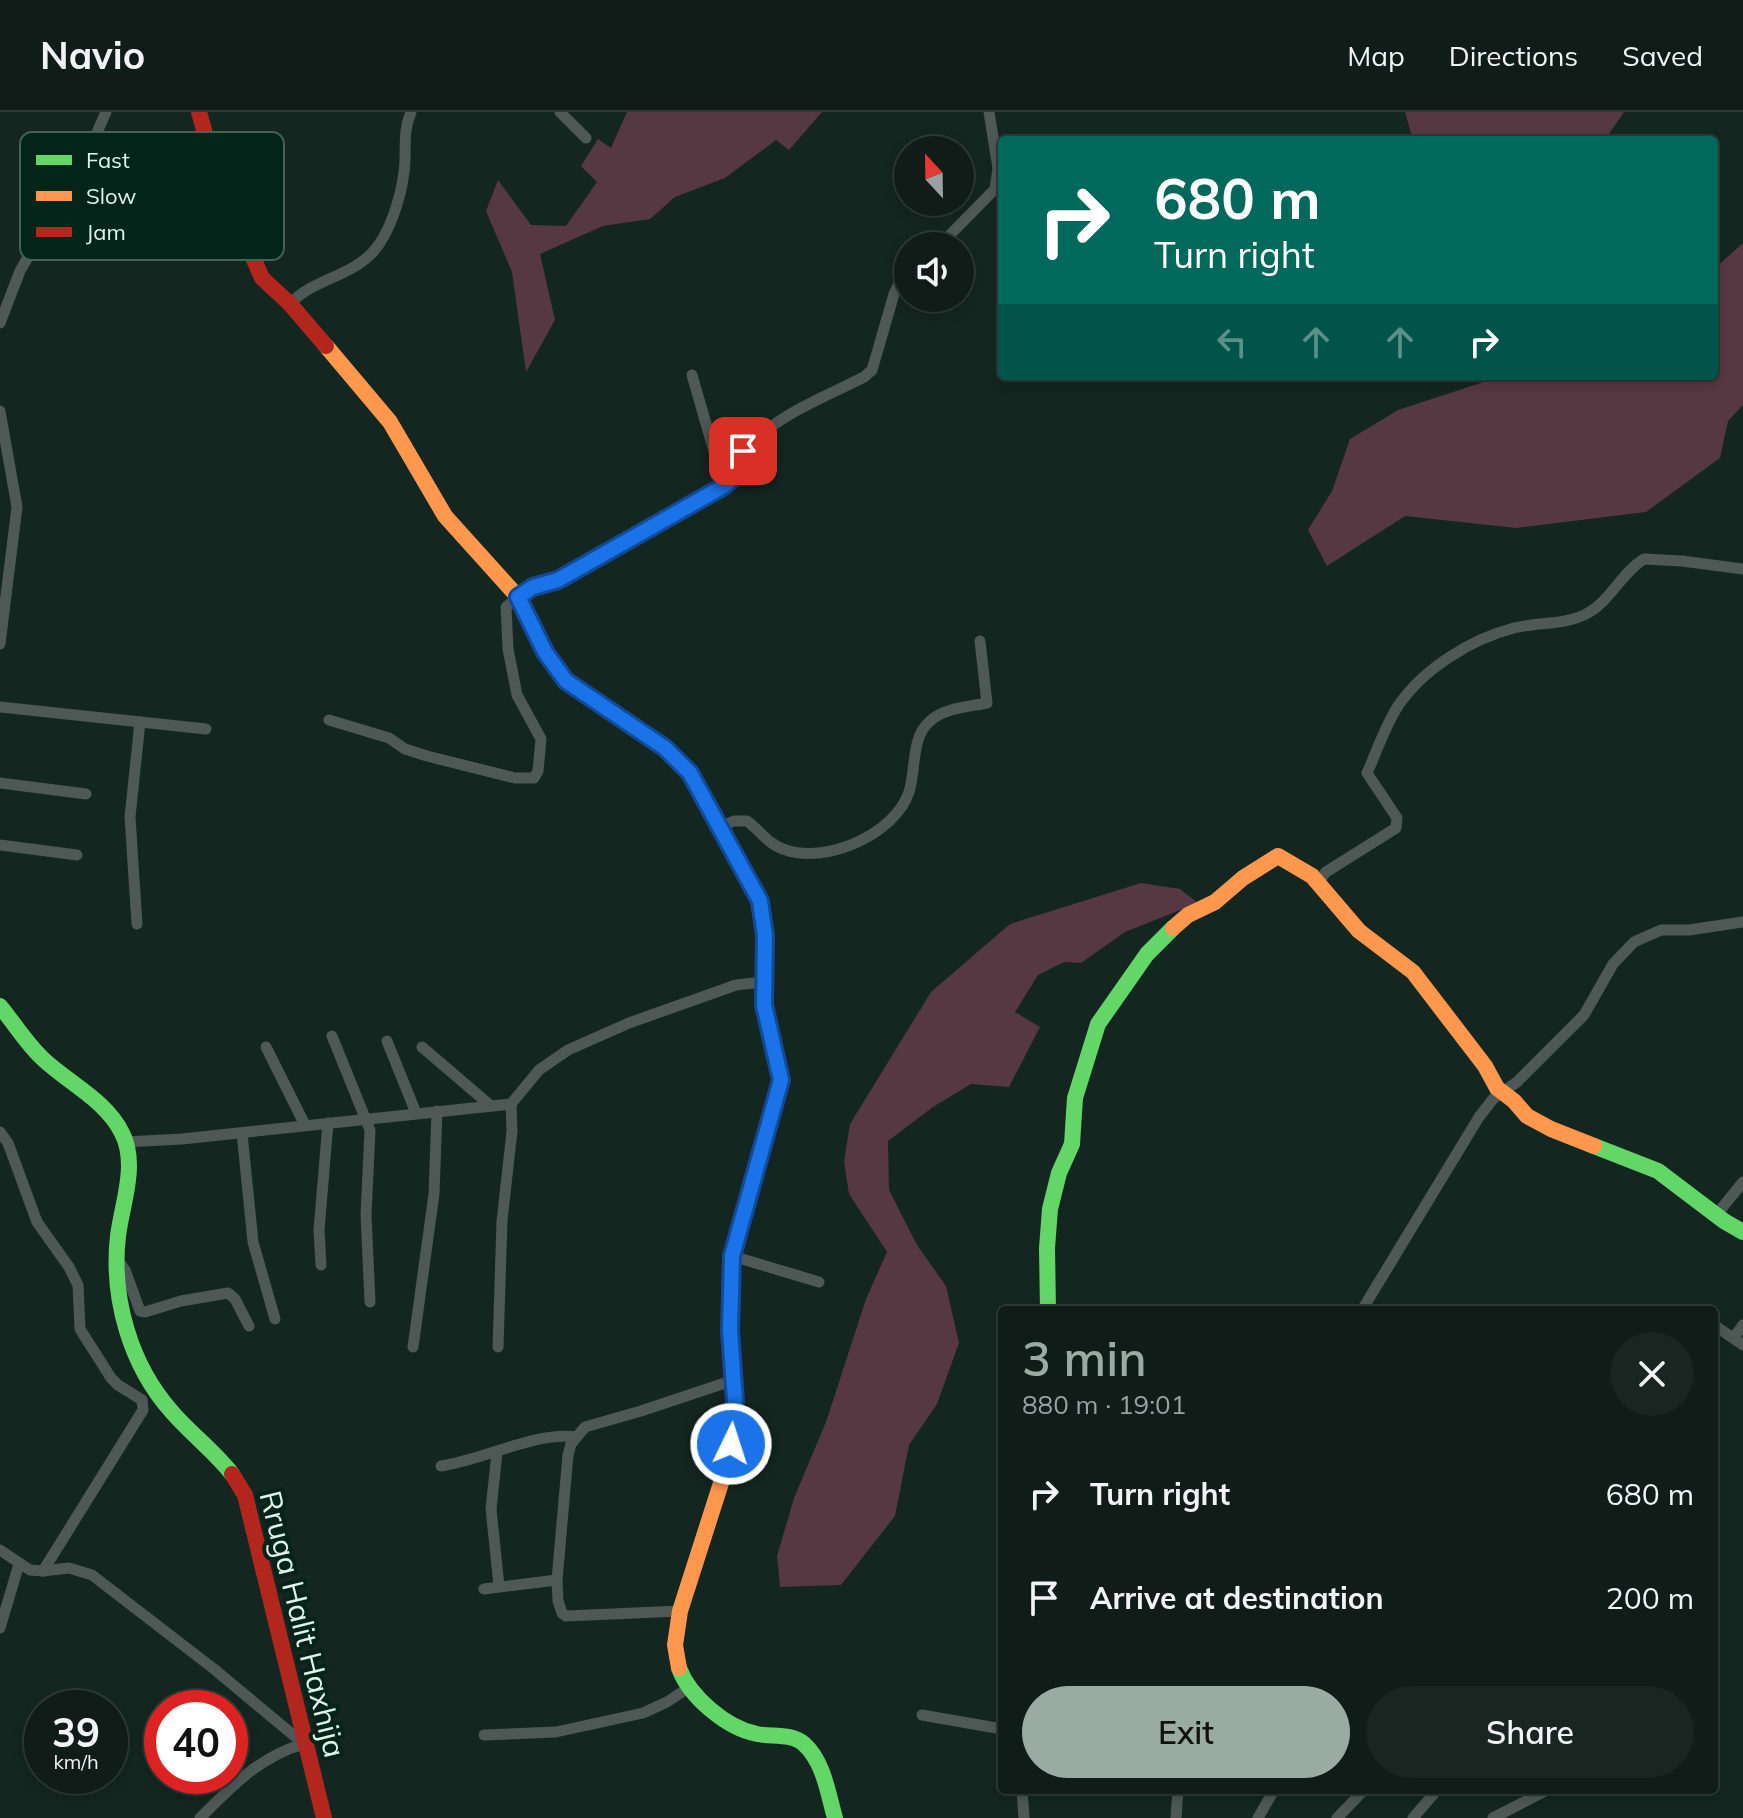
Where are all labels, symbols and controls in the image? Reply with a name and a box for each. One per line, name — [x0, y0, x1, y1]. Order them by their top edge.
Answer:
text: Navio — [40, 31, 145, 79]
text: Map — [1347, 38, 1405, 73]
text: Directions — [1449, 38, 1578, 73]
text: Saved — [1622, 38, 1703, 73]
legend — [20, 132, 284, 260]
north arrow — [894, 136, 974, 216]
map controls — [894, 136, 974, 312]
text: Fast — [86, 146, 130, 174]
text: 680 m — [1154, 163, 1321, 233]
icon: right — [1022, 168, 1126, 272]
text: Slow — [86, 182, 136, 210]
text: Jam — [86, 218, 126, 246]
button: sound — [894, 232, 974, 312]
text: Turn right — [1154, 232, 1315, 277]
icon: left — [1210, 320, 1254, 364]
icon: ahead — [1294, 320, 1338, 364]
icon: ahead — [1378, 320, 1422, 364]
icon: right — [1462, 320, 1506, 364]
pin — [709, 417, 777, 485]
icon: arrive — [721, 429, 765, 473]
text: 3 min — [1022, 1328, 1147, 1388]
button: close — [1610, 1332, 1694, 1416]
text: 880 m · 19:01 — [1022, 1388, 1186, 1421]
position arrow — [689, 1402, 773, 1486]
icon: right — [1022, 1472, 1066, 1516]
text: Turn right — [1090, 1475, 1230, 1513]
text: 680 m — [1606, 1475, 1694, 1513]
street label: Rruga Halit Haxhija — [251, 1487, 355, 1761]
icon: arrive — [1022, 1576, 1066, 1620]
text: Arrive at destination — [1090, 1579, 1384, 1617]
text: 200 m — [1606, 1579, 1694, 1617]
button: Exit — [1022, 1686, 1350, 1778]
button: Share — [1366, 1686, 1694, 1778]
speed limit sign: 40 — [144, 1690, 248, 1794]
text: 39 — [52, 1707, 100, 1757]
text: km/h — [53, 1749, 99, 1774]

